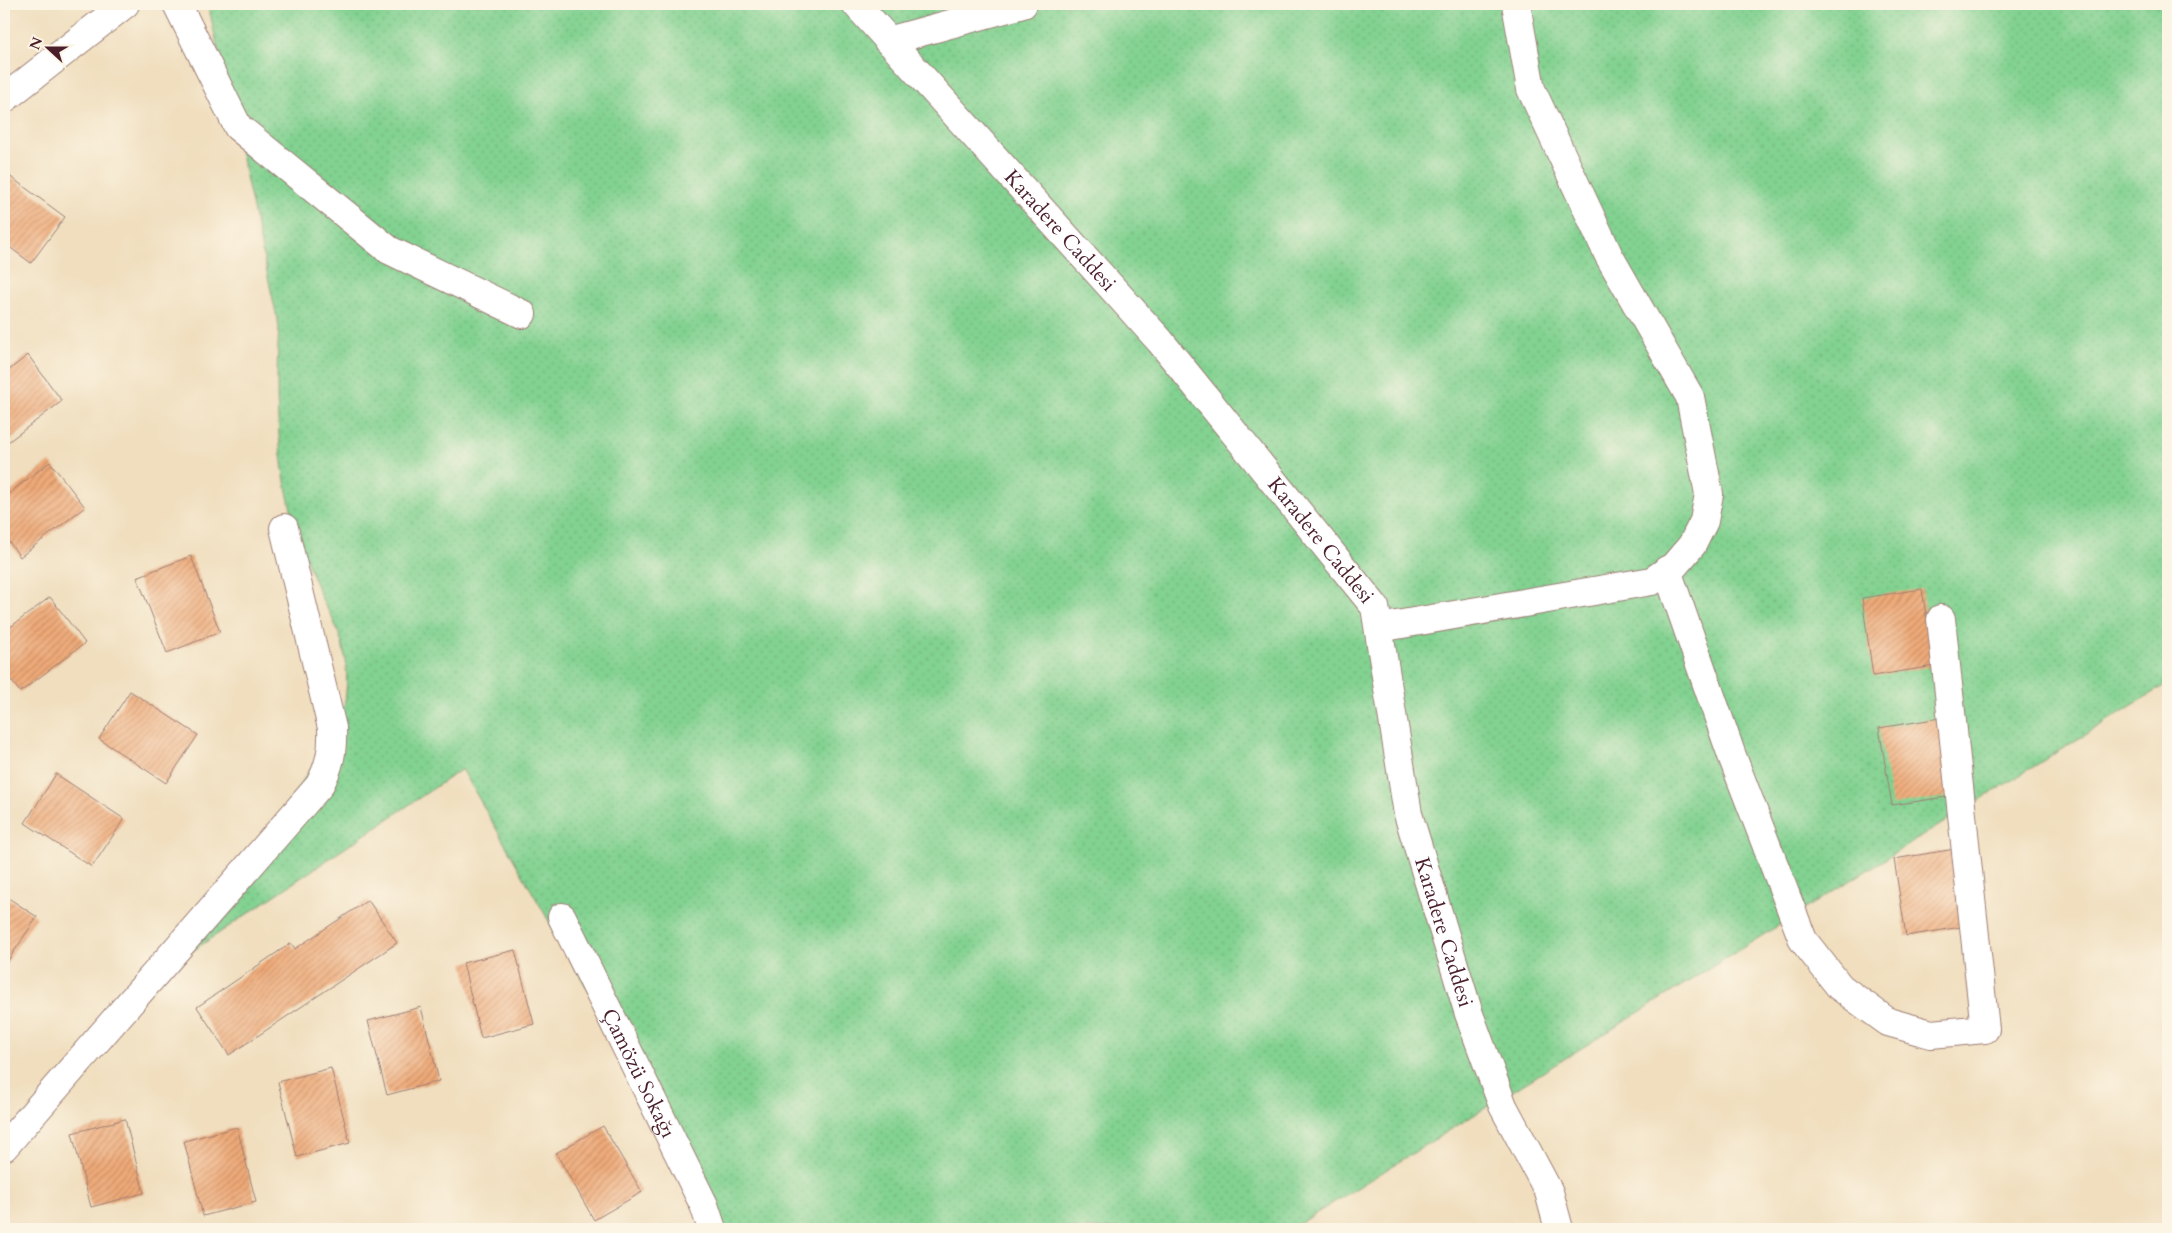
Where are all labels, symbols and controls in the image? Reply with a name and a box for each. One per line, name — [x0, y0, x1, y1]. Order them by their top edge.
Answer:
north arrow — [22, 22, 72, 72]
text: N — [25, 34, 47, 53]
street label: Karadere Caddesi — [998, 163, 1123, 298]
street label: Karadere Caddesi — [1261, 471, 1381, 610]
street label: Karadere Caddesi — [1408, 854, 1481, 1011]
street label: Çamözü Sokağı — [595, 1004, 683, 1143]

